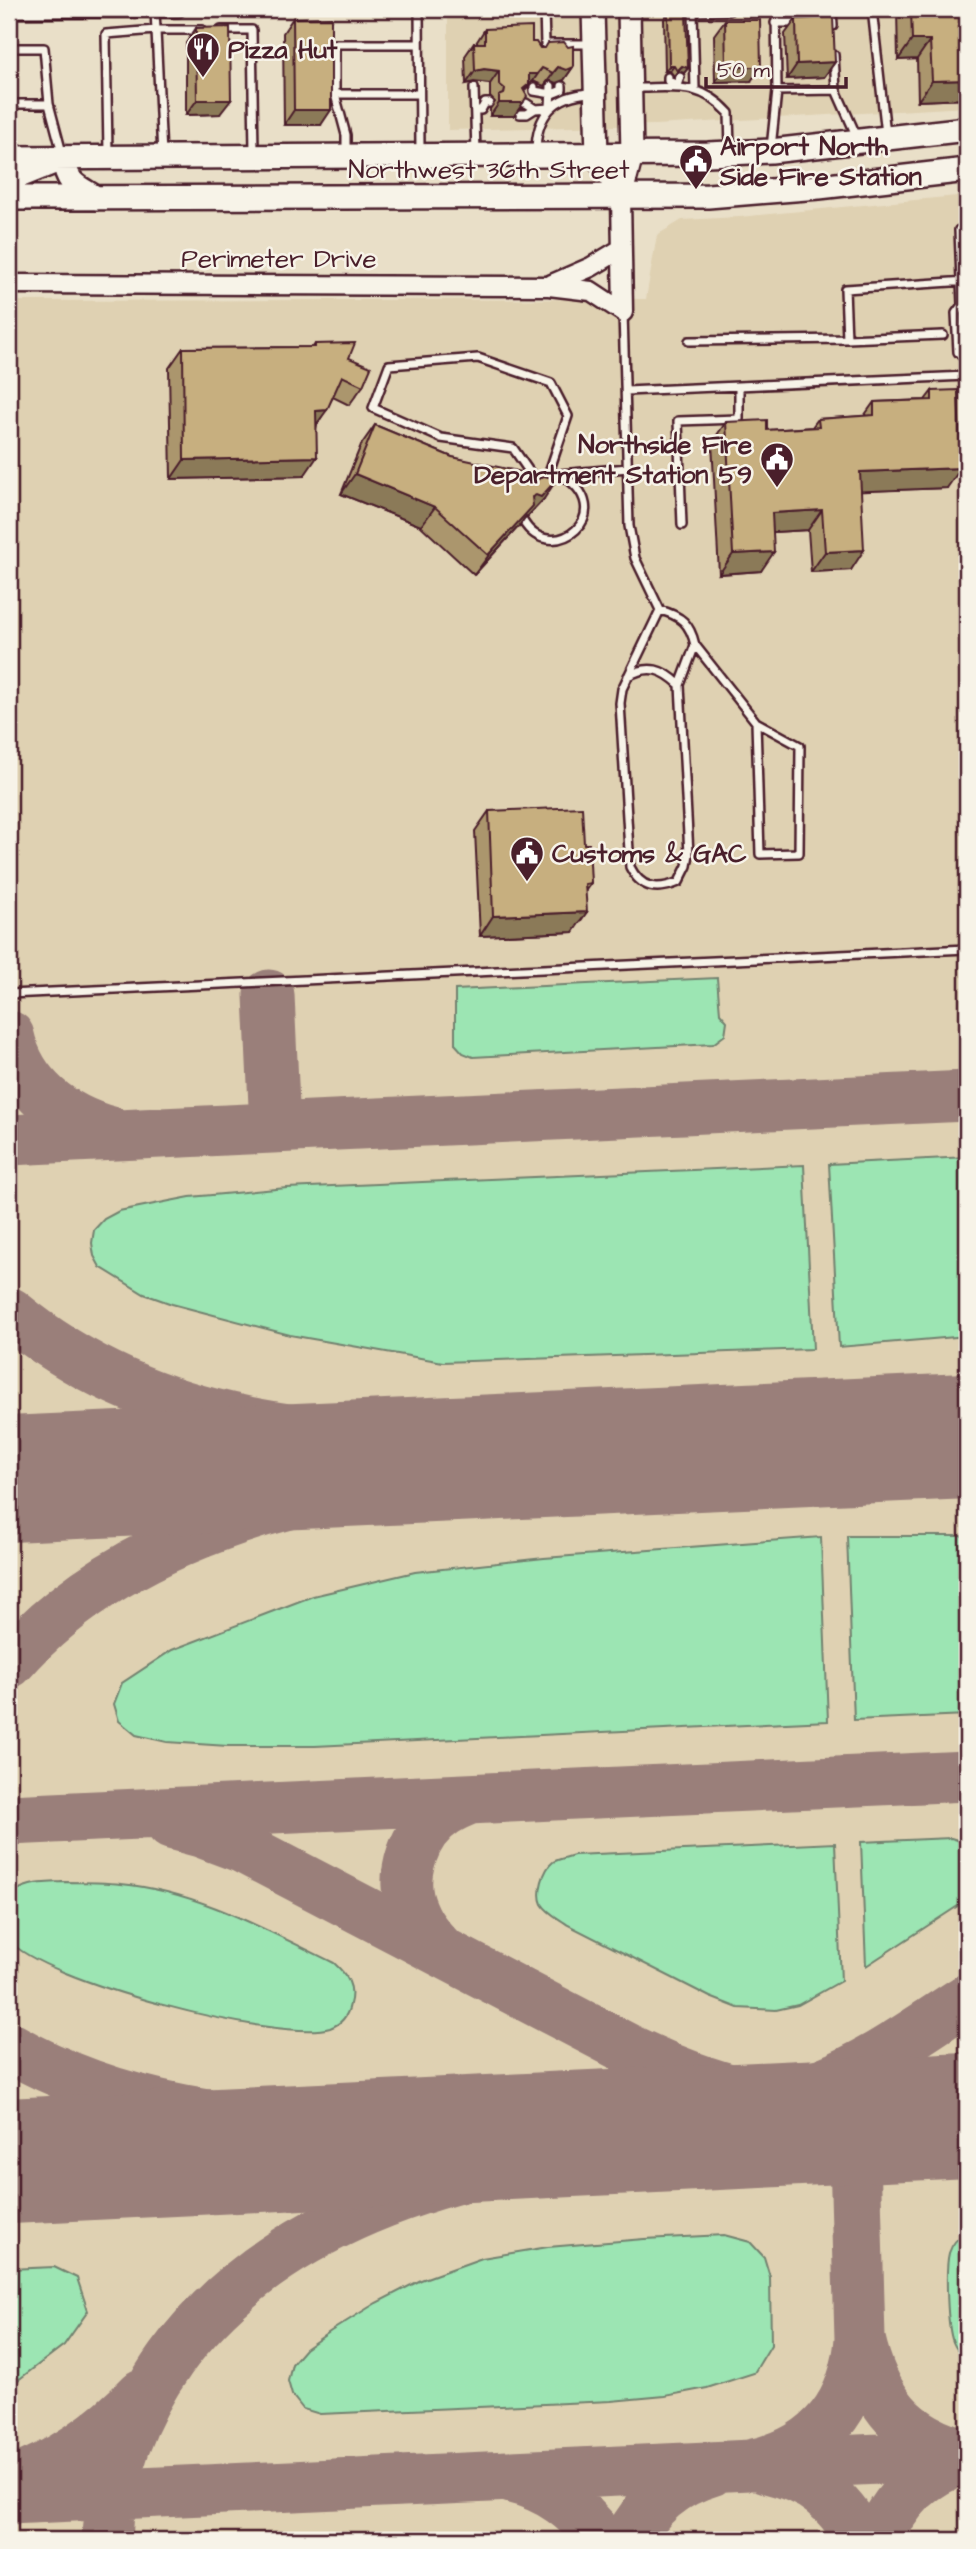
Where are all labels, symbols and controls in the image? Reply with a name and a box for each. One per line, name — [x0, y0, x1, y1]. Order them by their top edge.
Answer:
restaurant icon: Pizza Hut — [184, 30, 222, 79]
place label: Pizza Hut — [228, 32, 338, 68]
scale bar — [706, 46, 846, 90]
text: 50 m — [717, 56, 771, 85]
place label: Airport North Side Fire Station — [719, 129, 922, 195]
public building icon: Airport North Side Fire Station — [677, 142, 715, 191]
street label: Northwest 36th Street — [348, 152, 630, 188]
street label: Perimeter Drive — [181, 241, 377, 277]
place label: Northside Fire Department Station 59 — [474, 427, 752, 493]
public building icon: Northside Fire Department Station 59 — [758, 440, 796, 489]
public building icon: Customs & GAC — [508, 834, 546, 883]
place label: Customs & GAC — [552, 836, 747, 872]

